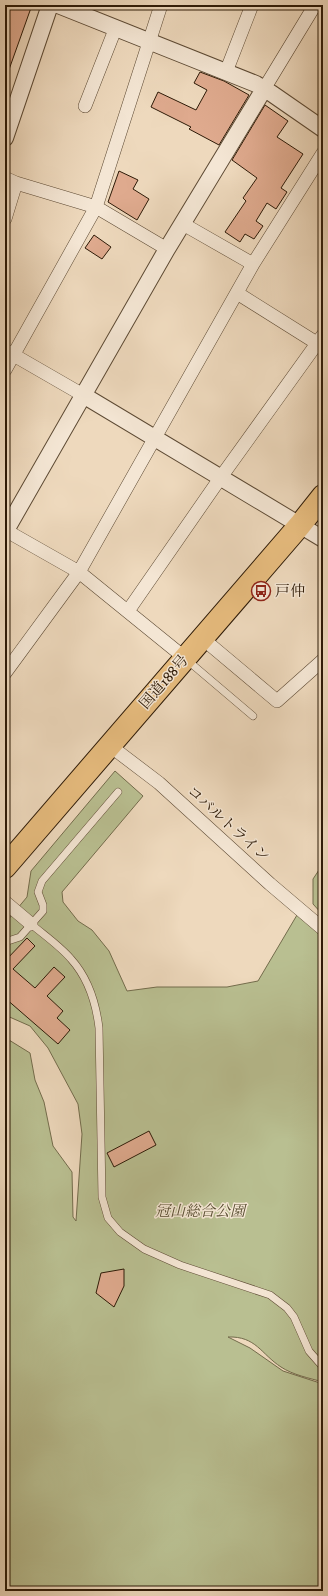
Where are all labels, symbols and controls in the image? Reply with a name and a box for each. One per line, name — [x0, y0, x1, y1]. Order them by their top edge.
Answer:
bus stop icon: 戸仲 — [250, 580, 272, 602]
place label: 戸仲 — [275, 582, 305, 601]
street label: 国道188号 — [135, 651, 193, 713]
street label: コバルトライン — [183, 782, 273, 866]
park label: 冠山総合公園 — [155, 1202, 248, 1221]

